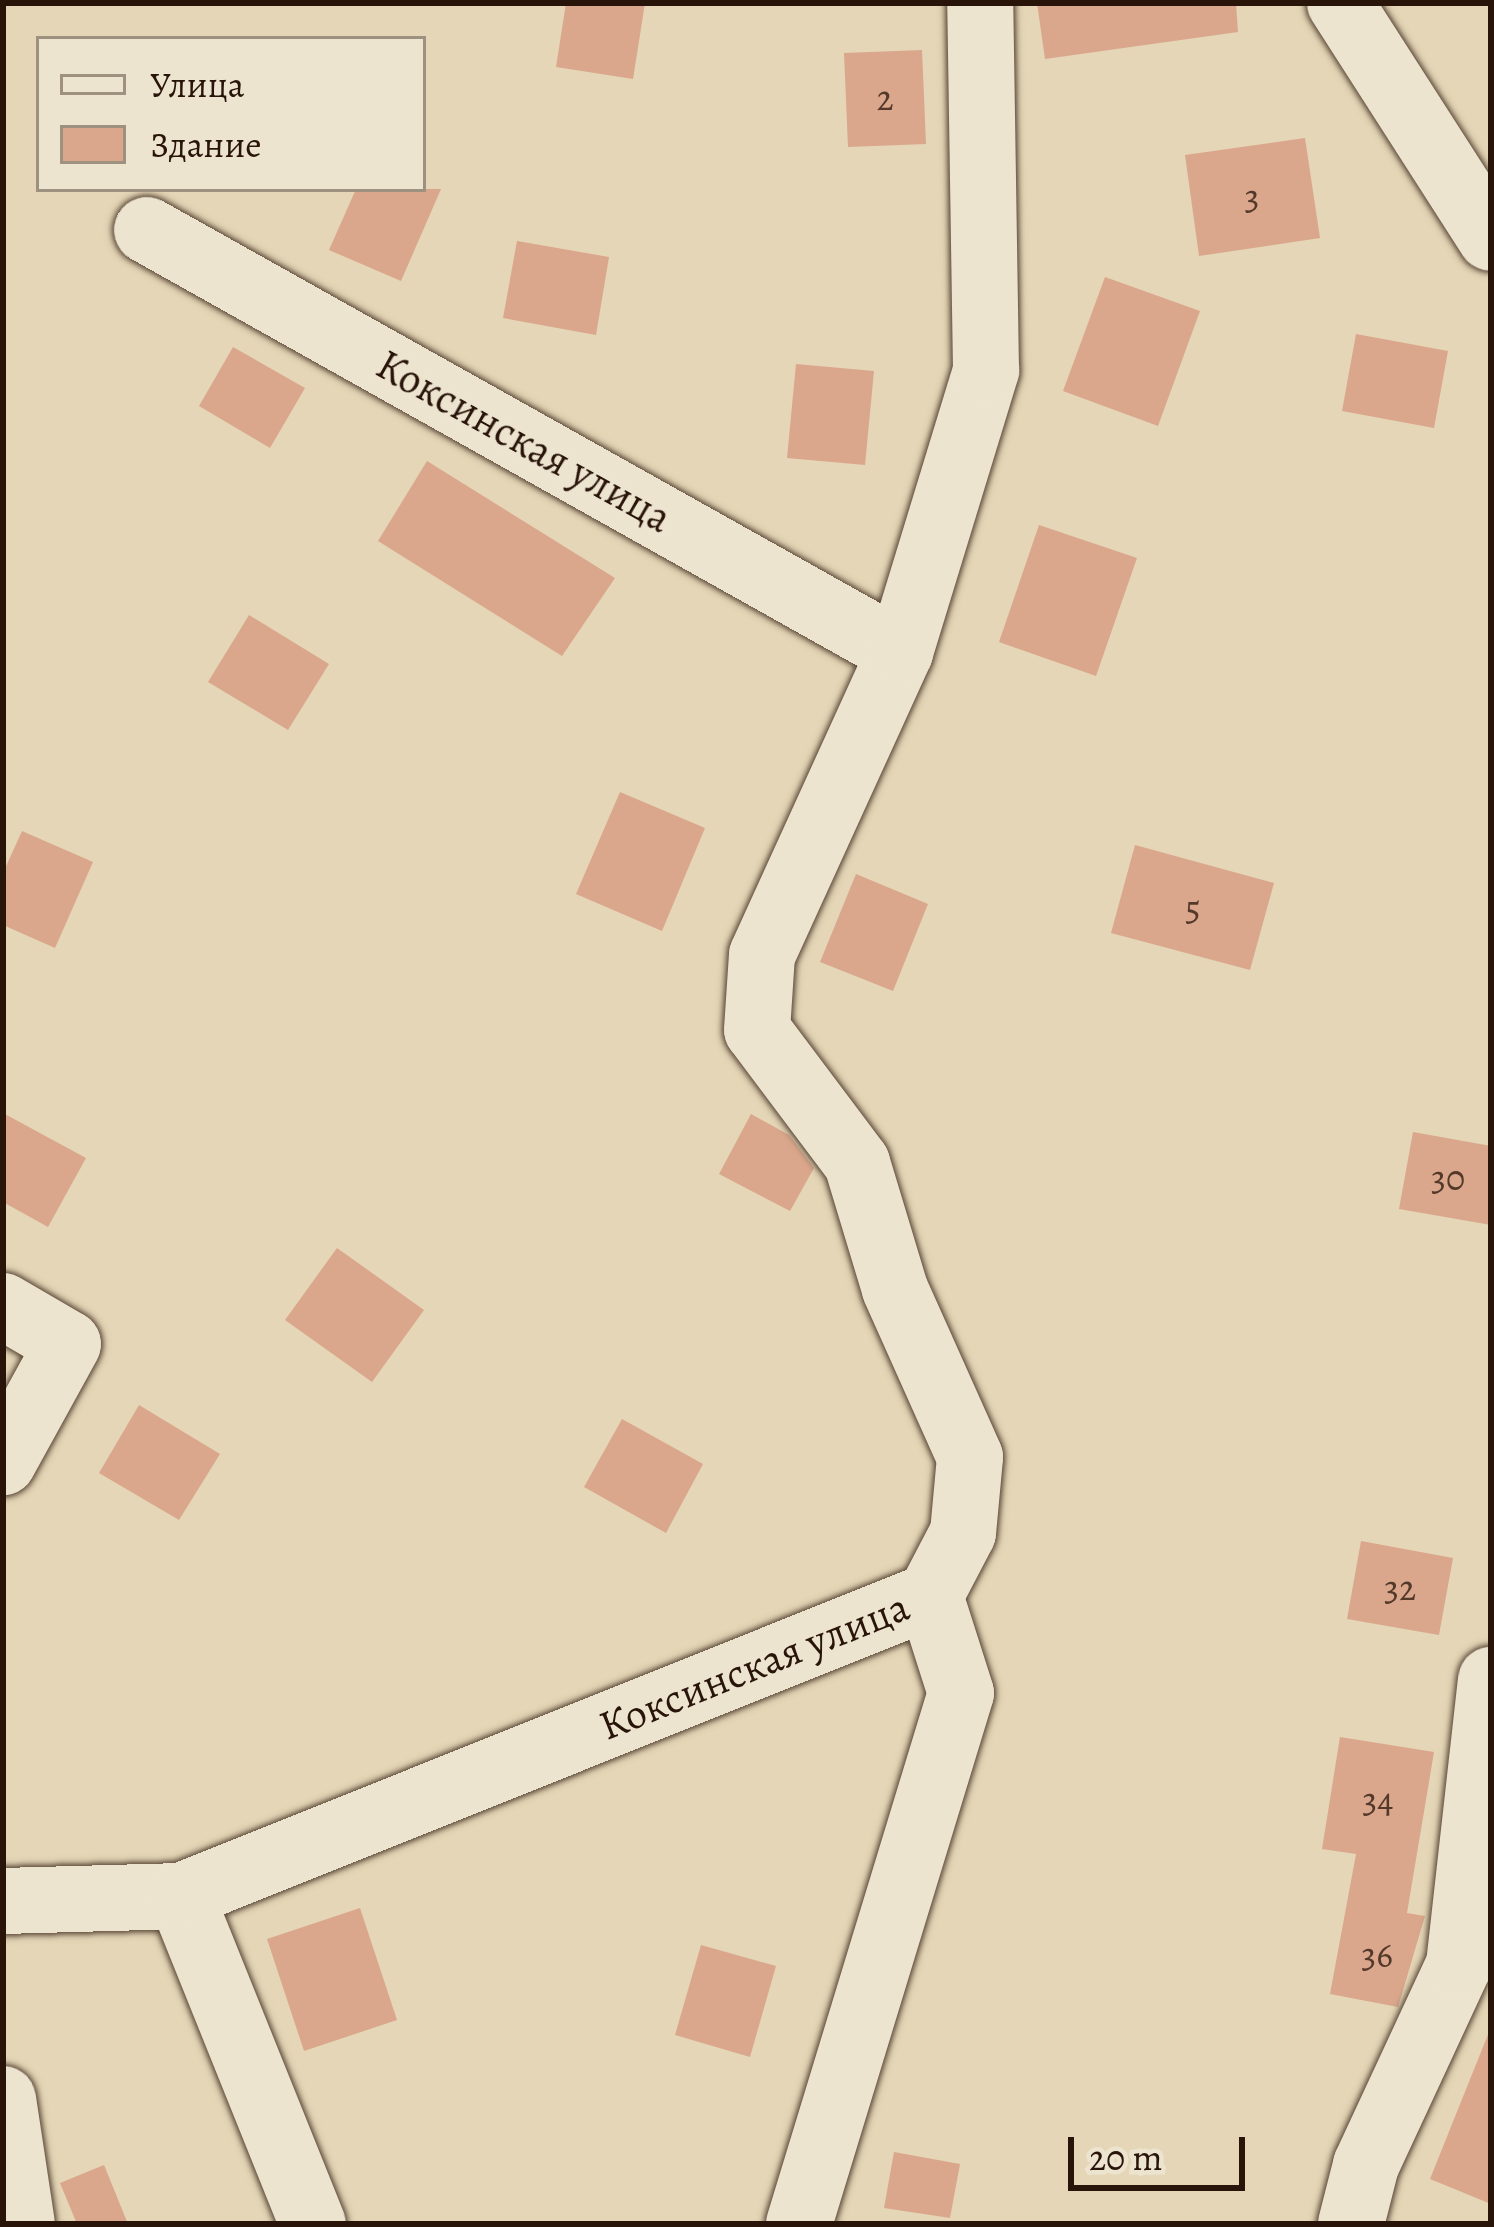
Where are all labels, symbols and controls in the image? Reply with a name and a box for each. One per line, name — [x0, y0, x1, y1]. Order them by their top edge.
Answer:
legend — [36, 36, 426, 192]
text: Улица — [150, 60, 244, 109]
house number: 2 — [876, 76, 894, 120]
text: Здание — [150, 120, 262, 169]
house number: 3 — [1245, 175, 1259, 219]
street label: Коксинская улица — [368, 339, 680, 543]
house number: 5 — [1185, 886, 1201, 930]
house number: 30 — [1431, 1156, 1465, 1200]
house number: 32 — [1384, 1566, 1416, 1610]
street label: Коксинская улица — [592, 1581, 916, 1751]
house number: 34 — [1362, 1778, 1394, 1822]
house number: 36 — [1361, 1933, 1393, 1977]
scale bar — [1074, 2113, 1251, 2187]
text: 20 m — [1089, 2133, 1162, 2182]

